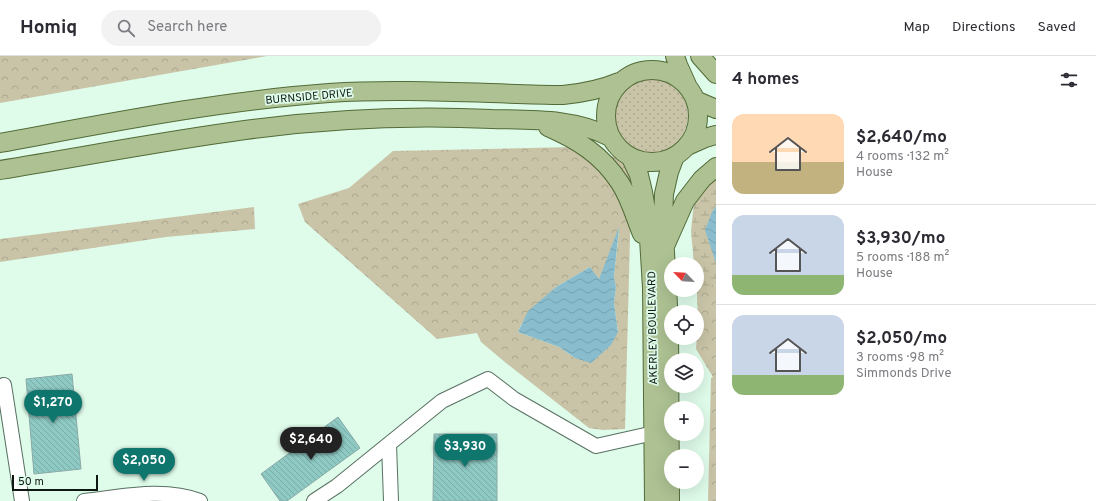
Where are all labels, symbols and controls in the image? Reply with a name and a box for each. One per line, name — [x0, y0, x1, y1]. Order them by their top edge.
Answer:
search box — [101, 10, 381, 46]
text: Homiq — [20, 16, 77, 40]
icon: search — [115, 17, 137, 39]
text: Search here — [147, 18, 227, 37]
text: Map — [904, 19, 930, 36]
text: Directions — [952, 19, 1016, 36]
text: Saved — [1038, 19, 1076, 36]
text: 4 homes — [732, 69, 799, 91]
icon: filters — [1058, 69, 1080, 91]
street label: BURNSIDE DRIVE — [265, 86, 353, 108]
text: $2,640/mo — [856, 127, 947, 149]
icon: home — [764, 130, 812, 178]
text: 4 rooms · 132 m² — [856, 149, 949, 165]
text: House — [856, 165, 893, 181]
text: $3,930/mo — [856, 228, 945, 250]
icon: home — [764, 231, 812, 279]
text: 5 rooms · 188 m² — [856, 250, 949, 266]
north arrow — [664, 257, 704, 297]
map controls — [664, 257, 704, 489]
text: House — [856, 266, 893, 282]
street label: AKERLEY BOULEVARD — [645, 271, 661, 385]
button: locate — [664, 305, 704, 345]
text: $2,050/mo — [856, 328, 947, 350]
icon: home — [764, 331, 812, 379]
text: 3 rooms · 98 m² — [856, 350, 944, 366]
button: layers — [664, 353, 704, 393]
text: Simmonds Drive — [856, 366, 951, 382]
pin: $1,270 — [20, 390, 86, 424]
text: $1,270 — [33, 395, 73, 411]
button: + — [664, 401, 704, 441]
pin: $2,640 — [278, 427, 344, 461]
text: $2,640 — [289, 432, 333, 448]
pin: $3,930 — [432, 434, 498, 468]
text: $3,930 — [444, 439, 486, 455]
pin: $2,050 — [111, 448, 177, 482]
button: − — [664, 449, 704, 489]
text: $2,050 — [122, 453, 166, 469]
scale bar — [12, 473, 98, 492]
text: 50 m — [18, 475, 44, 489]

